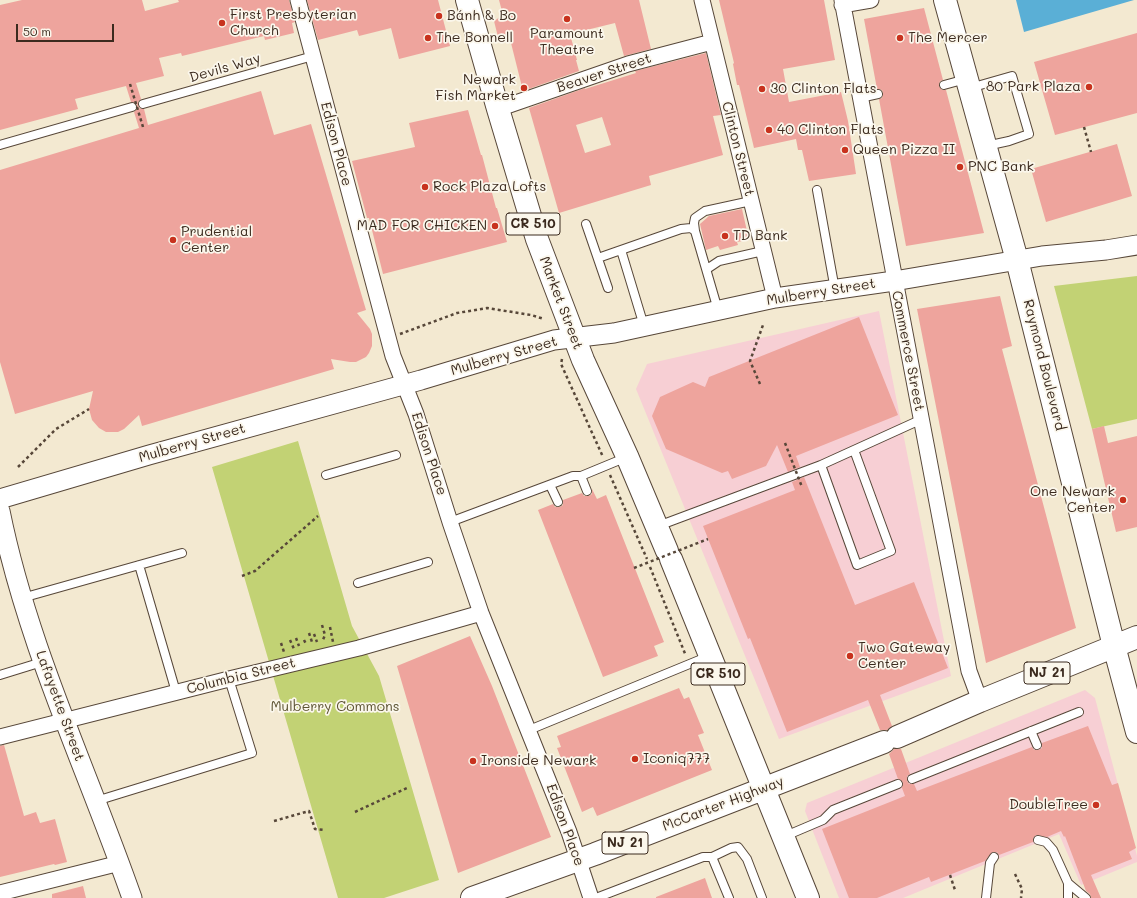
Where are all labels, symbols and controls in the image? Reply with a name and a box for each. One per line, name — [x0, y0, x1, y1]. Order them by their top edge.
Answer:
place label: First Presbyterian Church — [230, 7, 356, 40]
place label: Bánh & Bo — [447, 8, 516, 24]
marker: Bánh & Bo — [434, 11, 444, 21]
marker: Paramount Theatre — [562, 14, 572, 24]
scale bar — [18, 16, 116, 42]
marker: First Presbyterian Church — [217, 18, 227, 28]
text: 50 m — [23, 23, 51, 39]
place label: Paramount Theatre — [530, 26, 604, 58]
place label: The Bonnell — [436, 30, 513, 46]
place label: The Mercer — [908, 30, 988, 46]
marker: The Bonnell — [423, 33, 433, 43]
marker: The Mercer — [895, 33, 905, 43]
street label: Devils Way — [188, 50, 262, 86]
street label: Beaver Street — [555, 50, 653, 96]
place label: Newark Fish Market — [436, 72, 516, 104]
place label: 80 Park Plaza — [986, 79, 1081, 95]
place label: 30 Clinton Flats — [770, 81, 877, 97]
marker: 80 Park Plaza — [1084, 82, 1094, 92]
marker: Newark Fish Market — [519, 83, 529, 93]
marker: 30 Clinton Flats — [757, 84, 767, 94]
street label: Edison Place — [317, 100, 355, 188]
street label: Clinton Street — [718, 100, 758, 198]
place label: 40 Clinton Flats — [777, 122, 884, 138]
marker: 40 Clinton Flats — [764, 125, 774, 135]
place label: Queen Pizza II — [853, 142, 955, 158]
marker: Queen Pizza II — [840, 145, 850, 155]
place label: PNC Bank — [968, 159, 1034, 175]
marker: PNC Bank — [955, 162, 965, 172]
place label: Rock Plaza Lofts — [433, 179, 546, 195]
marker: Rock Plaza Lofts — [420, 182, 430, 192]
road number: CR 510 — [506, 213, 560, 235]
place label: MAD FOR CHICKEN — [357, 218, 487, 234]
marker: MAD FOR CHICKEN — [490, 221, 500, 231]
place label: Prudential Center — [181, 224, 252, 256]
place label: TD Bank — [733, 228, 788, 244]
marker: TD Bank — [720, 231, 730, 241]
marker: Prudential Center — [168, 235, 178, 245]
street label: Market Street — [536, 254, 586, 352]
street label: Mulberry Street — [765, 275, 877, 309]
street label: Commerce Street — [888, 289, 928, 413]
street label: Raymond Boulevard — [1020, 298, 1068, 432]
street label: Mulberry Street — [449, 333, 559, 379]
street label: Edison Place — [408, 410, 450, 498]
street label: Mulberry Street — [137, 420, 247, 466]
place label: One Newark Center — [1030, 484, 1115, 516]
marker: One Newark Center — [1118, 495, 1128, 505]
place label: Two Gateway Center — [858, 640, 950, 672]
street label: Lafayette Street — [32, 649, 88, 763]
marker: Two Gateway Center — [845, 651, 855, 661]
street label: Columbia Street — [185, 654, 297, 698]
road number: NJ 21 — [1024, 662, 1070, 684]
road number: CR 510 — [691, 663, 745, 685]
park label: Mulberry Commons — [270, 699, 400, 715]
place label: Iconiq777 — [643, 751, 710, 767]
place label: Ironside Newark — [481, 753, 596, 769]
marker: Iconiq777 — [630, 754, 640, 764]
marker: Ironside Newark — [468, 756, 478, 766]
street label: McCarter Highway — [660, 773, 786, 835]
street label: Edison Place — [542, 782, 588, 868]
place label: DoubleTree — [1009, 797, 1088, 813]
marker: DoubleTree — [1091, 800, 1101, 810]
road number: NJ 21 — [602, 832, 648, 854]

